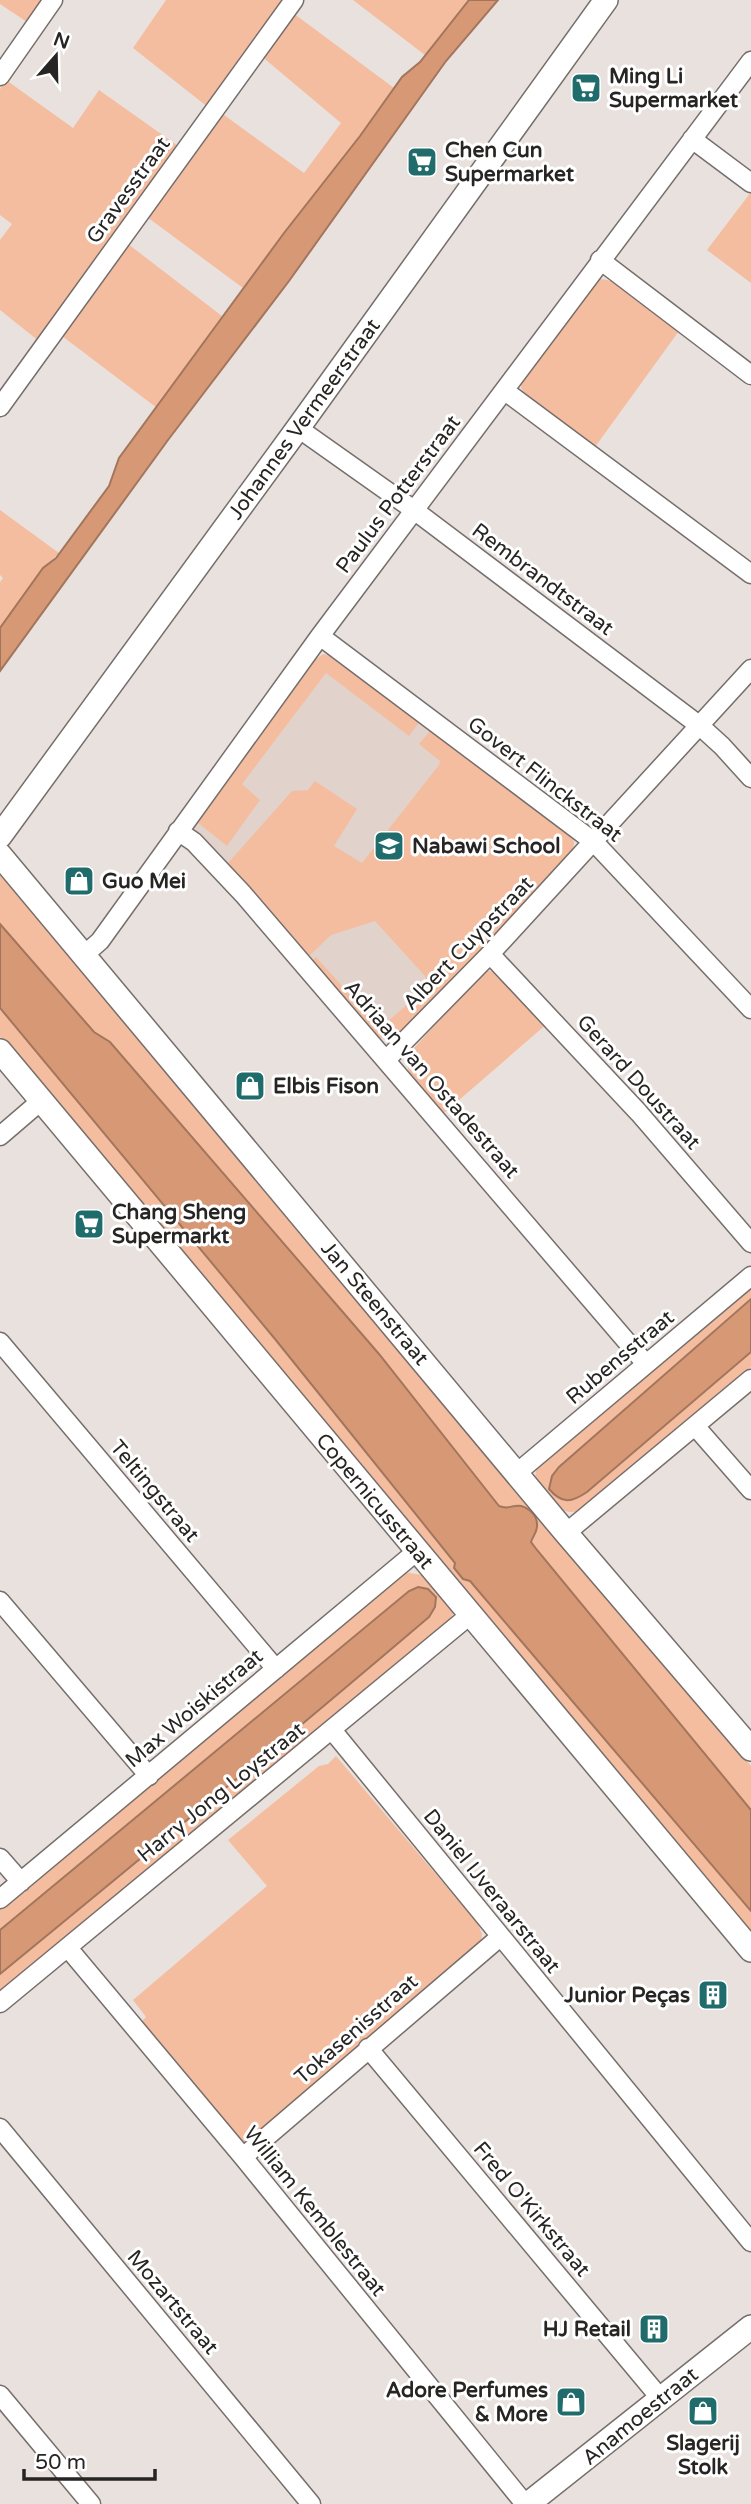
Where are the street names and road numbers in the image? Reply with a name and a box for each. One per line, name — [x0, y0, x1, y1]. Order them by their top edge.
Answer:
street label: Gravesstraat — [81, 132, 176, 249]
street label: Johannes Vermeerstraat — [223, 314, 386, 525]
street label: Paulus Potterstraat — [331, 410, 466, 578]
street label: Rembrandtstraat — [467, 518, 618, 641]
street label: Govert Flinckstraat — [463, 711, 627, 847]
street label: Albert Cuypstraat — [398, 871, 539, 1016]
street label: Adriaan van Ostadestraat — [339, 975, 524, 1183]
street label: Gerard Doustraat — [572, 1010, 706, 1155]
street label: Jan Steenstraat — [315, 1236, 434, 1370]
street label: Rubensstraat — [561, 1305, 679, 1410]
street label: Copernicusstraat — [310, 1428, 439, 1574]
street label: Teltingstraat — [105, 1435, 204, 1547]
street label: Max Woiskistraat — [121, 1644, 268, 1773]
street label: Harry Jong Loystraat — [133, 1717, 310, 1868]
street label: Daniel IJveraarstraat — [418, 1804, 565, 1978]
street label: Tokasenisstraat — [290, 1969, 423, 2090]
street label: William Kemblestraat — [238, 2121, 391, 2301]
street label: Fred O'Kirkstraat — [468, 2137, 595, 2282]
street label: Mozartstraat — [122, 2245, 224, 2360]
street label: Anamoestraat — [577, 2362, 703, 2471]

